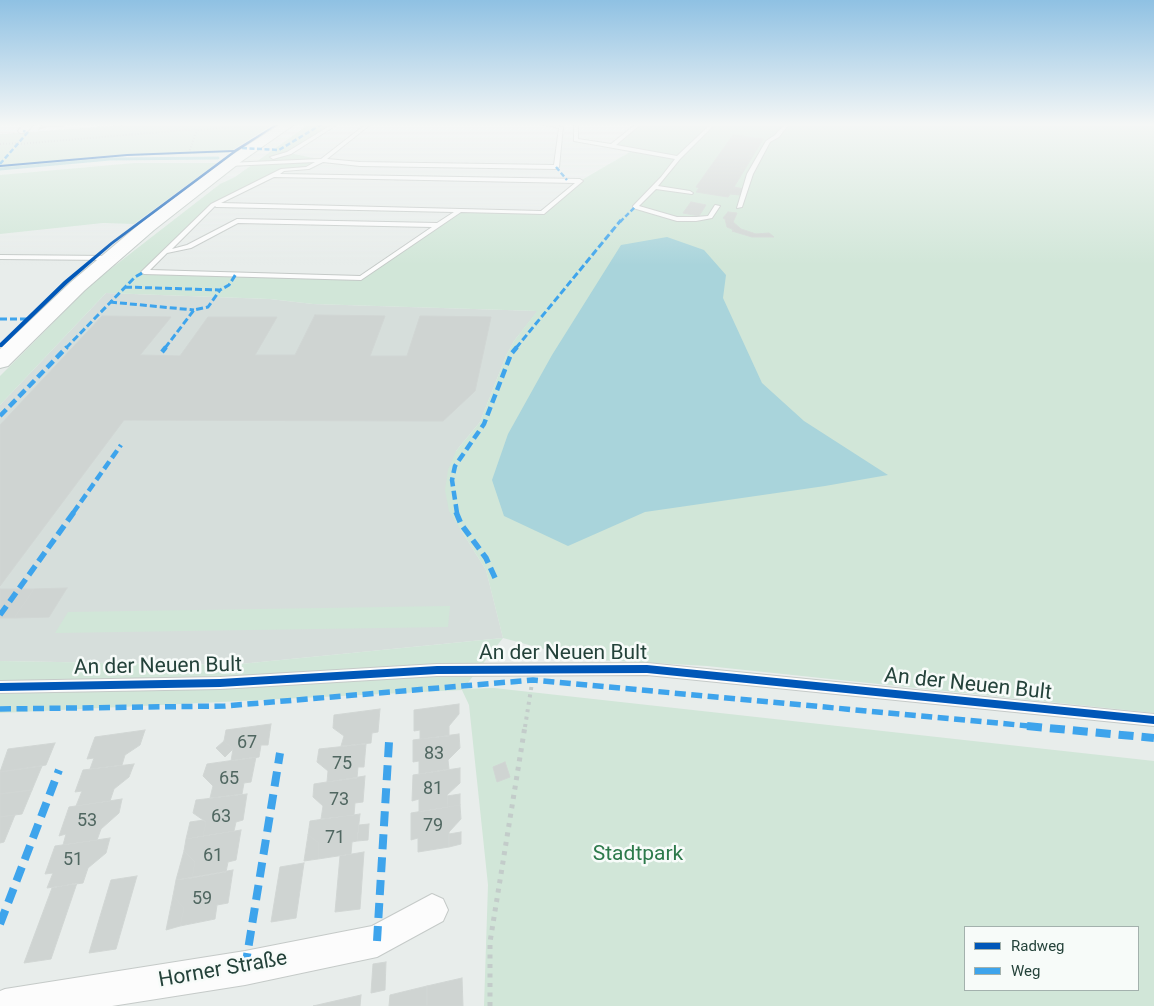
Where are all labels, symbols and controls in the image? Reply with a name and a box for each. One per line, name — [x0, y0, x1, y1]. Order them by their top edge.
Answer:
street label: An der Neuen Bult — [479, 641, 647, 667]
street label: An der Neuen Bult — [74, 653, 242, 681]
street label: An der Neuen Bult — [883, 664, 1053, 706]
house number: 67 — [237, 732, 257, 754]
house number: 83 — [424, 743, 444, 765]
house number: 75 — [332, 753, 352, 775]
house number: 65 — [219, 768, 239, 790]
house number: 81 — [423, 778, 443, 800]
house number: 73 — [329, 789, 349, 811]
house number: 63 — [211, 806, 231, 828]
house number: 53 — [77, 810, 97, 832]
house number: 79 — [423, 815, 443, 837]
house number: 71 — [325, 827, 345, 849]
park label: Stadtpark — [593, 842, 683, 868]
house number: 61 — [203, 845, 223, 867]
house number: 51 — [63, 849, 83, 871]
house number: 59 — [192, 888, 212, 910]
legend — [964, 926, 1139, 991]
text: Radweg — [1011, 937, 1065, 955]
street label: Horner Straße — [157, 946, 289, 994]
text: Weg — [1011, 962, 1040, 980]

